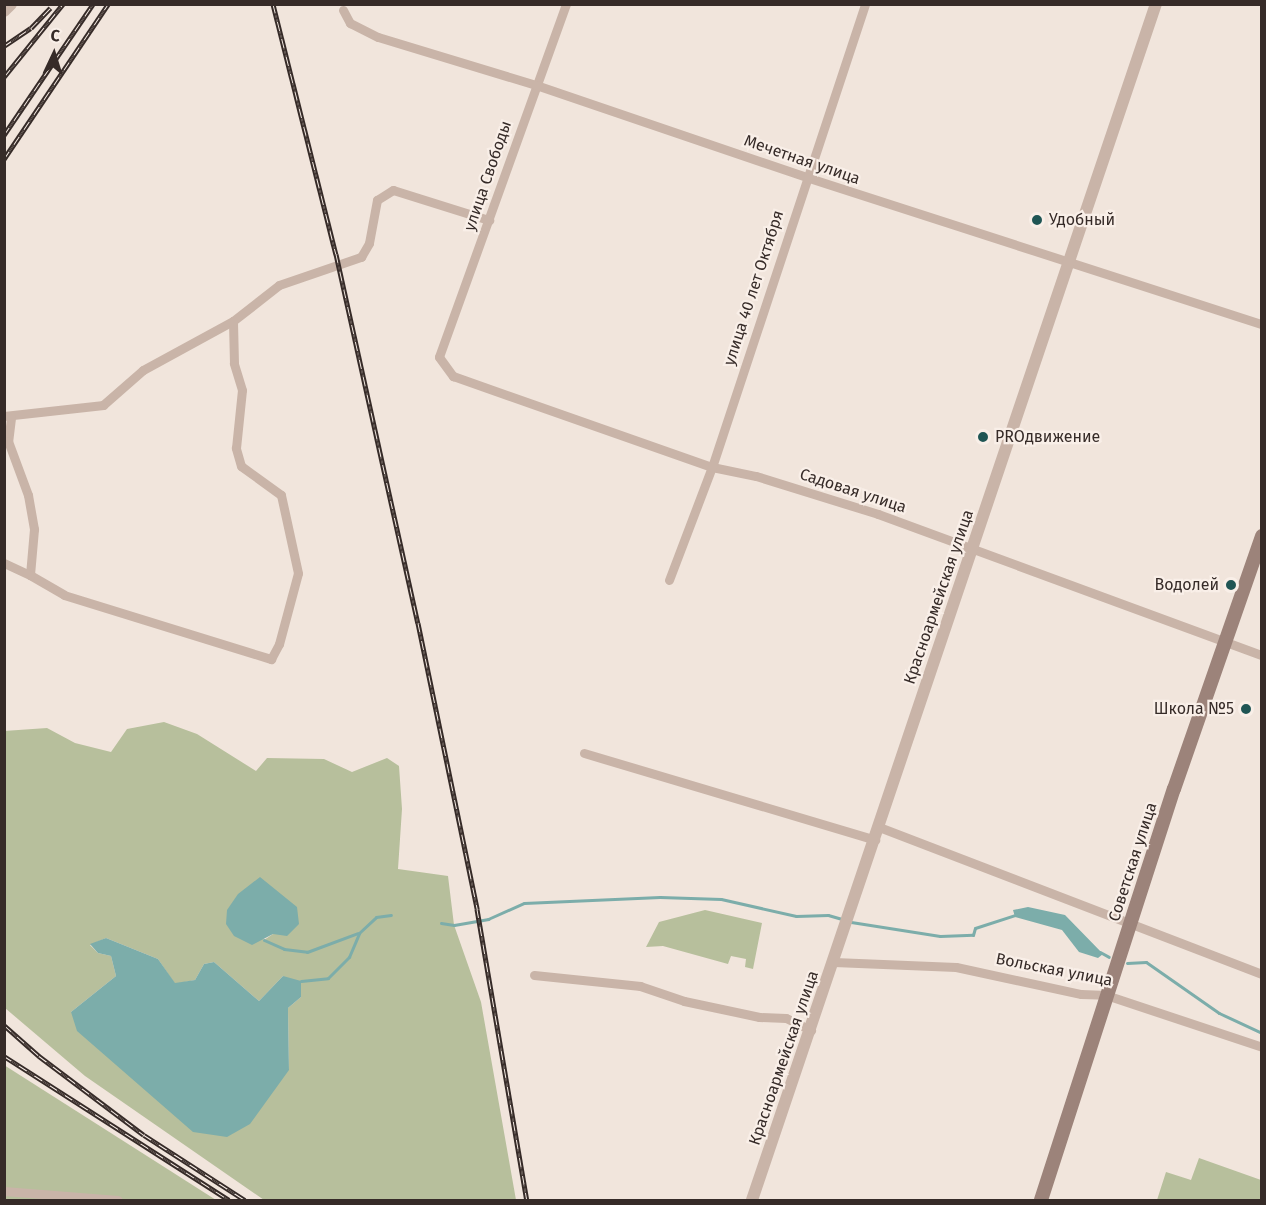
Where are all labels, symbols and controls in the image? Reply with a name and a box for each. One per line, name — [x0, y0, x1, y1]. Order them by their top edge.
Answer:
north arrow — [24, 24, 84, 84]
text: С — [50, 26, 61, 45]
street label: улица Свободы — [460, 119, 516, 233]
street label: Мечетная улица — [742, 131, 862, 189]
street label: улица 40 лет Октября — [720, 208, 788, 368]
place label: Удобный — [1049, 210, 1115, 230]
marker: Удобный — [1030, 213, 1044, 227]
place label: PROдвижение — [995, 427, 1100, 447]
marker: PROдвижение — [976, 430, 990, 444]
street label: Садовая улица — [797, 465, 909, 517]
street label: Красноармейская улица — [900, 507, 978, 687]
place label: Водолей — [1154, 575, 1219, 595]
marker: Водолей — [1224, 578, 1238, 592]
place label: Школа №5 — [1154, 699, 1234, 719]
marker: Школа №5 — [1239, 702, 1253, 716]
street label: Советская улица — [1105, 800, 1161, 924]
street label: Вольская улица — [994, 949, 1114, 991]
street label: Красноармейская улица — [745, 968, 823, 1148]

